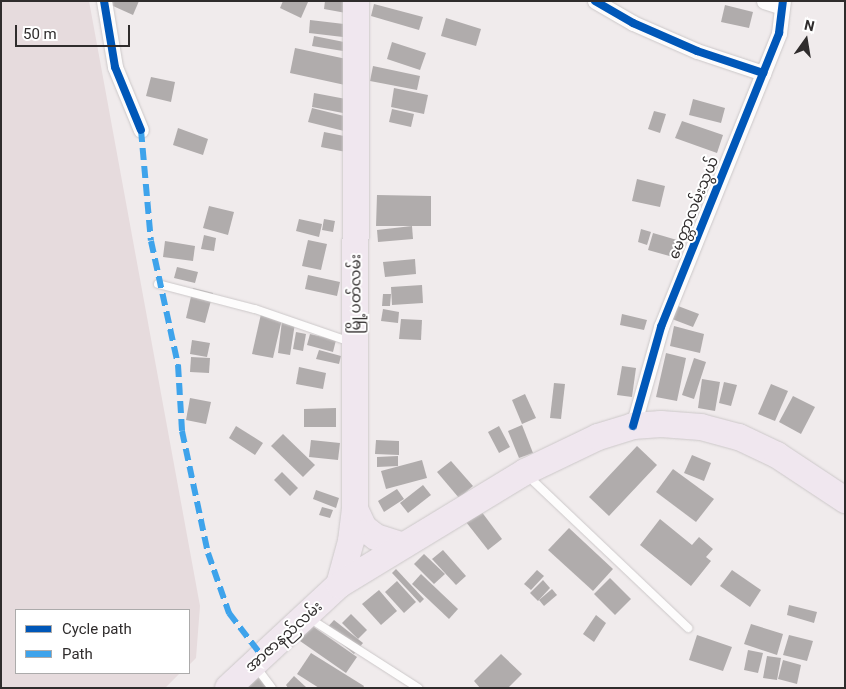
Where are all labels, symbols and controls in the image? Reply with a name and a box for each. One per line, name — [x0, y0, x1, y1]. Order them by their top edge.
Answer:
scale bar — [18, 15, 132, 47]
north arrow — [781, 15, 831, 65]
text: N — [803, 16, 816, 34]
text: 50 m — [23, 25, 57, 43]
street label: မေတ္တာလမ်းသွယ် — [665, 154, 723, 262]
street label: မြို့ပတ်လမ်း — [347, 254, 365, 334]
street label: အာဇာနည်လမ်း — [242, 598, 326, 676]
legend — [15, 609, 190, 674]
text: Cycle path — [62, 620, 132, 638]
text: Path — [62, 645, 93, 663]

